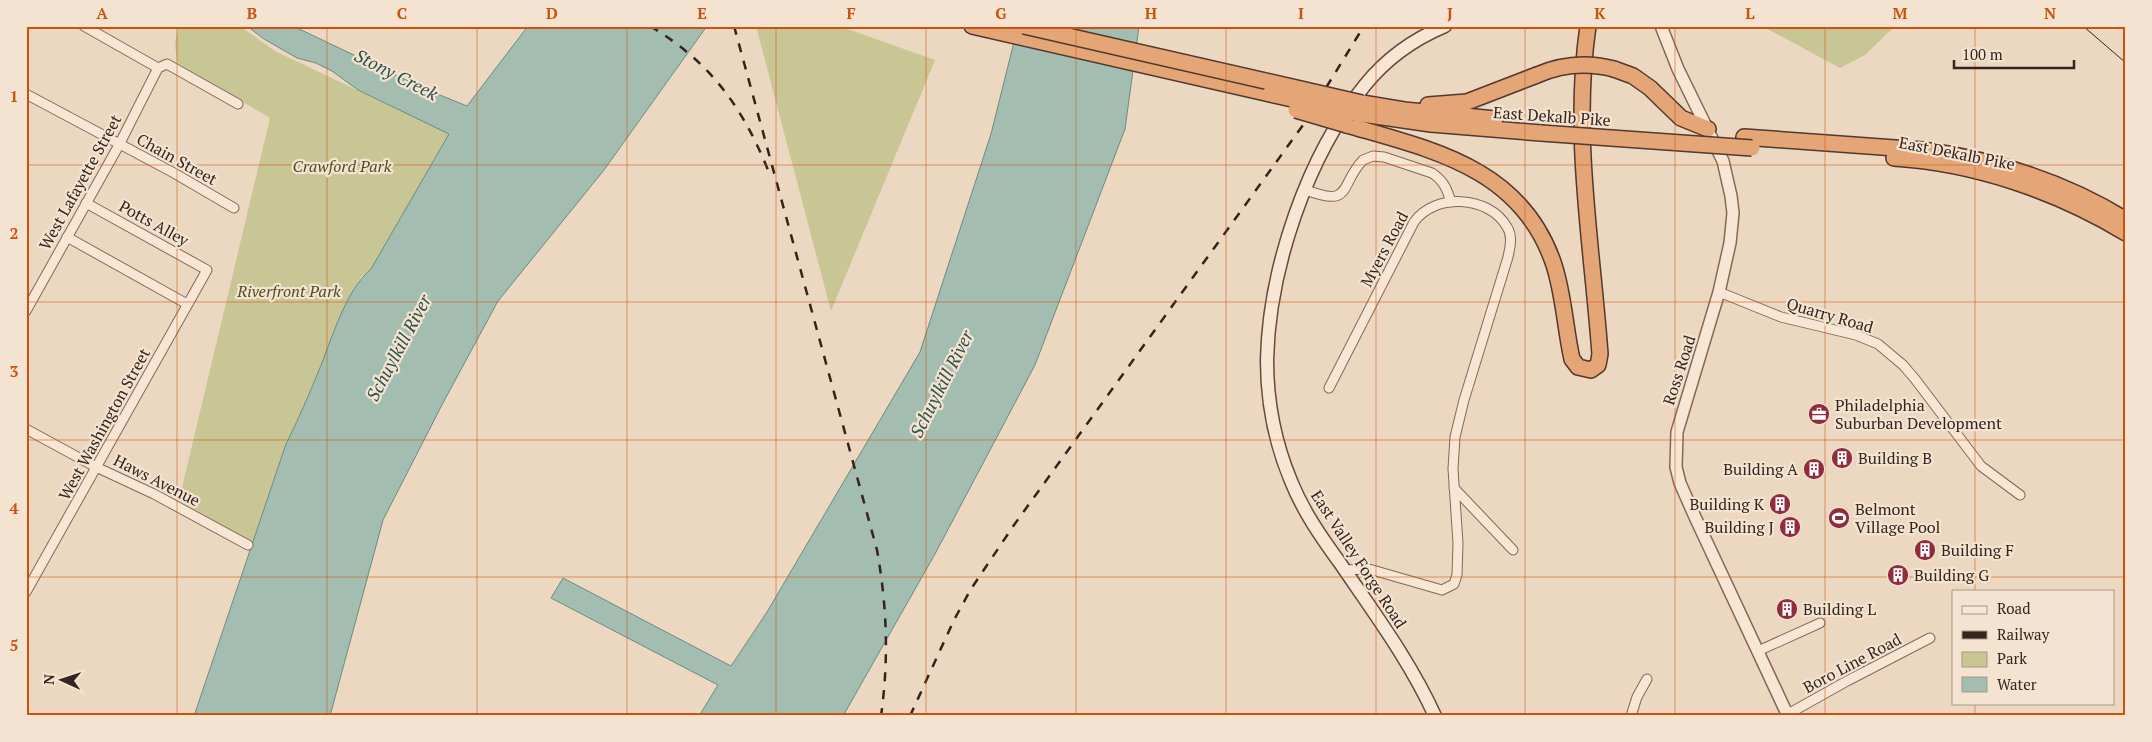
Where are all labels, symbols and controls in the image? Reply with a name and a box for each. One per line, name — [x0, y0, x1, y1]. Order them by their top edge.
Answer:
text: A — [96, 2, 108, 24]
text: B — [247, 2, 257, 24]
text: C — [397, 2, 407, 24]
text: D — [546, 2, 558, 24]
text: E — [697, 2, 707, 24]
text: F — [846, 2, 856, 24]
text: G — [995, 2, 1007, 24]
text: H — [1145, 2, 1157, 24]
text: I — [1298, 2, 1304, 24]
text: J — [1447, 2, 1453, 24]
text: K — [1594, 2, 1606, 24]
text: L — [1745, 2, 1755, 24]
text: M — [1893, 2, 1908, 24]
text: N — [2044, 2, 2056, 24]
scale bar — [1954, 38, 2074, 70]
water label: Stony Creek — [351, 43, 443, 106]
text: 100 m — [1962, 44, 2003, 64]
text: 1 — [9, 85, 19, 107]
street label: East Dekalb Pike — [1493, 101, 1611, 131]
street label: West Lafayette Street — [34, 110, 126, 254]
street label: Chain Street — [133, 128, 221, 190]
street label: East Dekalb Pike — [1897, 131, 2017, 175]
park label: Crawford Park — [293, 155, 392, 177]
street label: Potts Alley — [115, 195, 194, 252]
street label: Myers Road — [1355, 207, 1413, 291]
text: 2 — [9, 222, 19, 244]
park label: Riverfront Park — [236, 280, 341, 302]
water label: Schuylkill River — [360, 289, 437, 405]
street label: Quarry Road — [1784, 292, 1876, 338]
water label: Schuylkill River — [904, 325, 979, 441]
street label: Ross Road — [1657, 332, 1701, 408]
street label: West Washington Street — [53, 344, 155, 504]
text: 3 — [9, 360, 19, 382]
place label: Philadelphia Suburban Development — [1835, 394, 2002, 434]
office icon: Philadelphia Suburban Development — [1807, 402, 1831, 426]
building icon: Building B — [1830, 446, 1854, 470]
place label: Building B — [1858, 447, 1932, 469]
street label: Haws Avenue — [110, 449, 204, 511]
building icon: Building A — [1802, 457, 1826, 481]
place label: Building A — [1723, 458, 1798, 480]
street label: East Valley Forge Road — [1306, 486, 1412, 632]
building icon: Building K — [1768, 492, 1792, 516]
place label: Building K — [1690, 493, 1765, 515]
text: 4 — [9, 497, 19, 519]
place label: Belmont Village Pool — [1855, 498, 1941, 538]
sports icon: Belmont Village Pool — [1827, 506, 1851, 530]
building icon: Building J — [1778, 515, 1802, 539]
place label: Building J — [1704, 516, 1774, 538]
building icon: Building F — [1913, 538, 1937, 562]
place label: Building F — [1941, 539, 2014, 561]
building icon: Building G — [1886, 563, 1910, 587]
place label: Building G — [1914, 564, 1989, 586]
legend — [1952, 590, 2114, 704]
building icon: Building L — [1775, 597, 1799, 621]
place label: Building L — [1803, 598, 1876, 620]
text: Road — [1997, 598, 2030, 618]
text: Railway — [1997, 624, 2050, 644]
street label: Boro Line Road — [1799, 628, 1905, 698]
text: 5 — [9, 634, 19, 656]
text: Park — [1997, 648, 2027, 668]
north arrow — [38, 654, 88, 704]
text: N — [39, 673, 58, 685]
text: Water — [1997, 674, 2037, 694]

